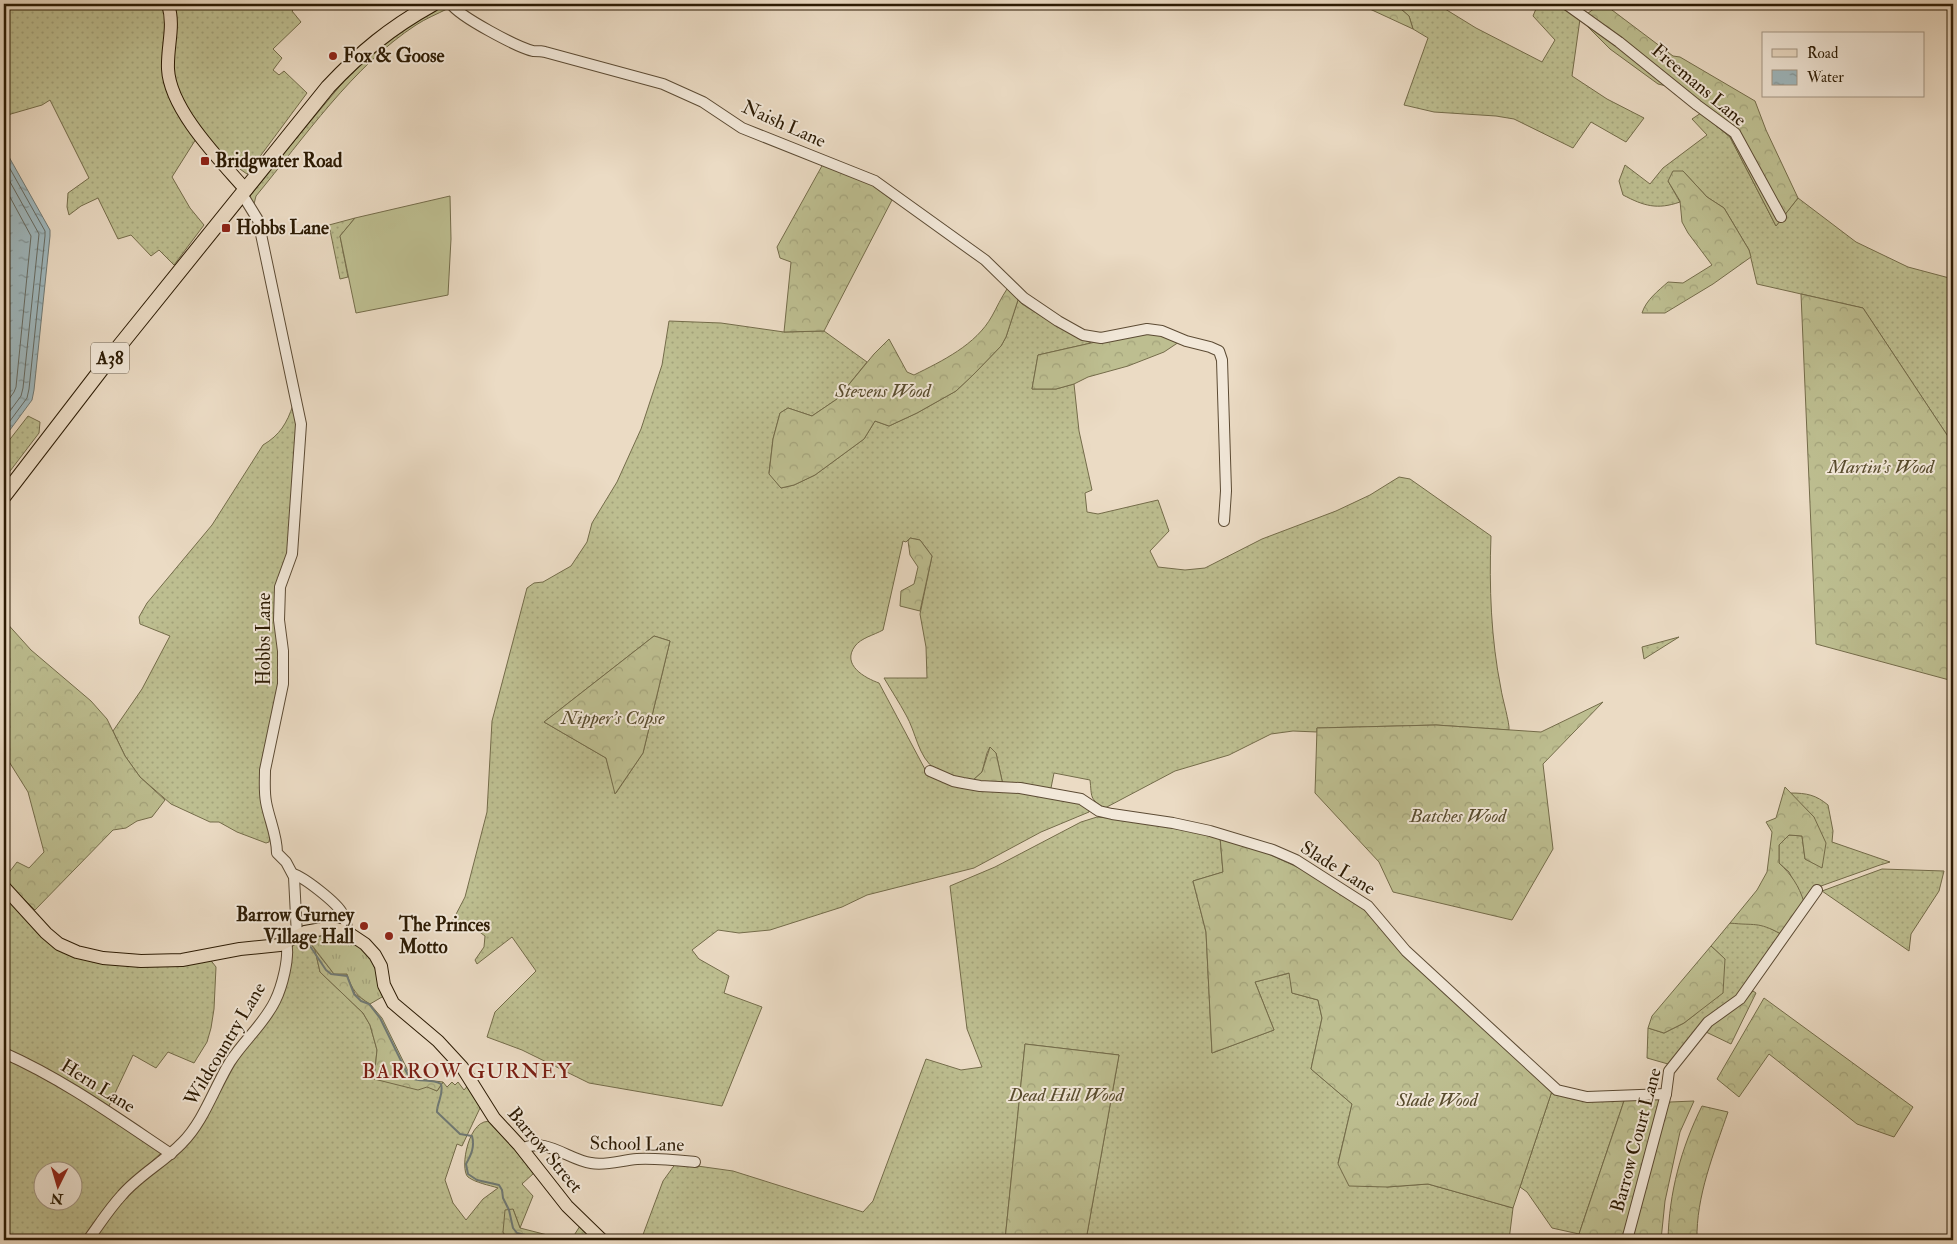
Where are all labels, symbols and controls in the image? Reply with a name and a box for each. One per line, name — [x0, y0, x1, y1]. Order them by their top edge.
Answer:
legend — [1762, 32, 1924, 98]
street label: Freemans Lane — [1647, 38, 1751, 132]
place label: Fox & Goose — [343, 44, 445, 68]
text: Road — [1807, 44, 1839, 63]
marker: Fox & Goose — [327, 50, 339, 62]
text: Water — [1806, 68, 1844, 87]
street label: Naish Lane — [738, 95, 830, 153]
place label: Bridgwater Road — [215, 149, 343, 174]
marker: Bridgwater Road — [199, 155, 211, 167]
place label: Hobbs Lane — [236, 216, 329, 240]
marker: Hobbs Lane — [220, 222, 232, 234]
road number: A38 — [91, 342, 129, 373]
park label: Stevens Wood — [834, 379, 932, 403]
park label: Martin's Wood — [1827, 455, 1935, 479]
street label: Hobbs Lane — [252, 592, 276, 685]
park label: Nipper's Copse — [560, 706, 665, 730]
park label: Batches Wood — [1409, 804, 1507, 828]
street label: Slade Lane — [1296, 836, 1380, 900]
place label: Barrow Gurney Village Hall — [236, 903, 355, 950]
place label: The Princes Motto — [398, 913, 490, 959]
marker: Barrow Gurney Village Hall — [358, 920, 370, 932]
marker: The Princes Motto — [383, 930, 395, 942]
street label: Wildcountry Lane — [178, 978, 271, 1111]
street label: Hern Lane — [56, 1054, 140, 1118]
district label: BARROW GURNEY — [362, 1058, 572, 1085]
street label: Barrow Court Lane — [1605, 1065, 1667, 1215]
park label: Dead Hill Wood — [1008, 1083, 1124, 1107]
park label: Slade Wood — [1395, 1088, 1479, 1112]
street label: Barrow Street — [502, 1102, 588, 1198]
street label: School Lane — [590, 1131, 685, 1157]
north arrow — [32, 1162, 82, 1212]
text: N — [49, 1189, 65, 1208]

